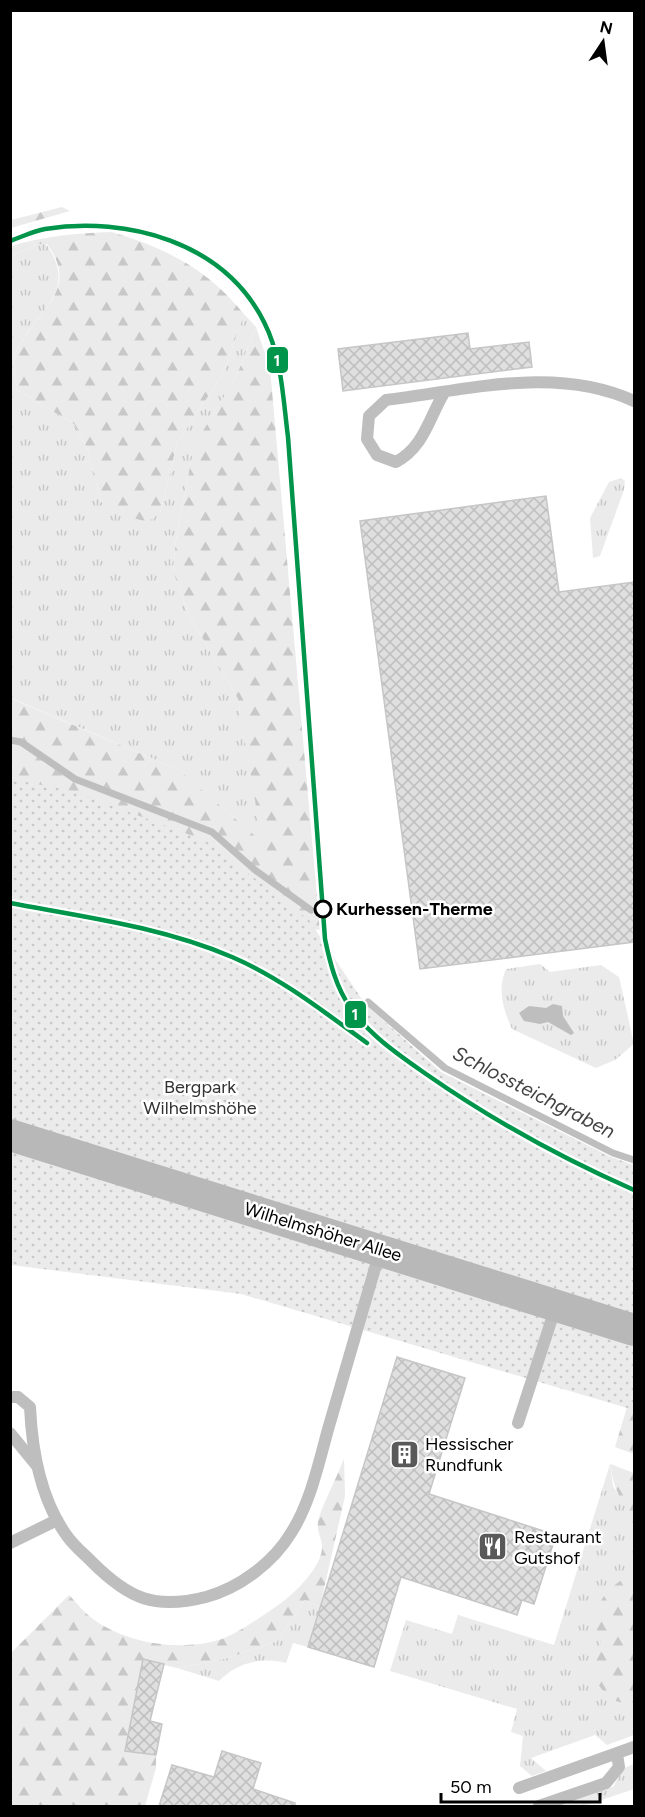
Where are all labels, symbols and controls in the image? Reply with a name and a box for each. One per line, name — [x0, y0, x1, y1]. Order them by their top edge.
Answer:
north arrow — [573, 12, 633, 72]
text: N — [598, 17, 614, 39]
line badge: 1 — [266, 346, 289, 374]
text: 1 — [274, 351, 280, 370]
place label: Kurhessen-Therme — [336, 898, 493, 920]
marker: Kurhessen-Therme — [314, 900, 332, 918]
line badge: 1 — [344, 1000, 367, 1029]
text: 1 — [352, 1005, 358, 1024]
water label: Schlossteichgraben — [449, 1041, 619, 1143]
park label: Bergpark Wilhelmshöhe — [143, 1076, 257, 1119]
street label: Wilhelmshöher Allee — [242, 1198, 405, 1266]
place label: Hessischer Rundfunk — [425, 1433, 513, 1476]
building icon: Hessischer Rundfunk — [388, 1438, 420, 1470]
place label: Restaurant Gutshof — [514, 1526, 602, 1569]
restaurant icon: Restaurant Gutshof — [477, 1531, 509, 1563]
scale bar — [441, 1766, 600, 1804]
text: 50 m — [450, 1776, 492, 1798]

